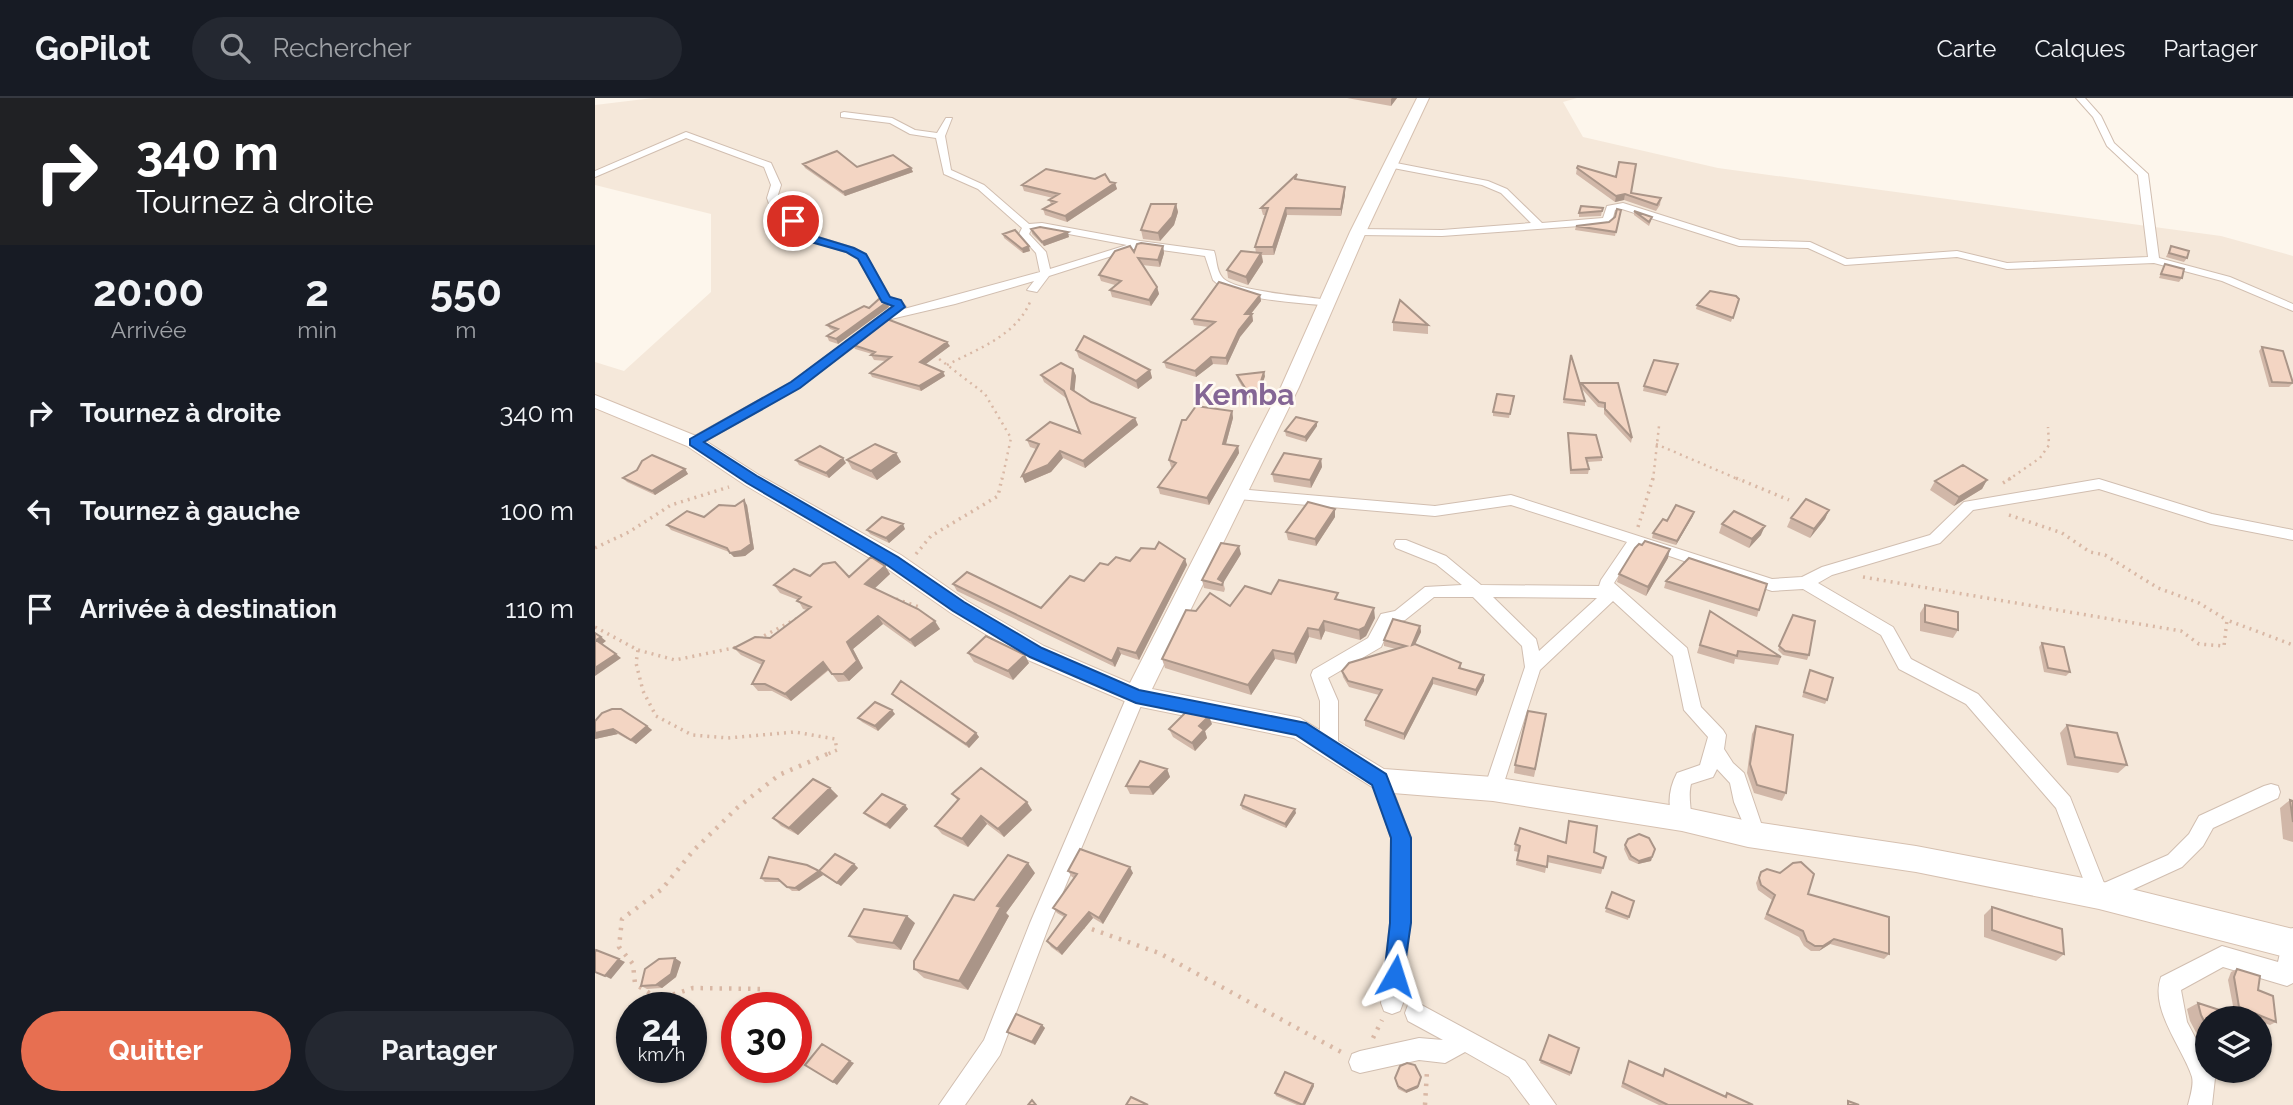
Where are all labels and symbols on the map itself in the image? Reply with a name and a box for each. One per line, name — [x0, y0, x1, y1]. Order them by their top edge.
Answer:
pin — [763, 191, 823, 251]
district label: Kemba — [1193, 377, 1295, 412]
position arrow — [1358, 939, 1432, 1013]
speed limit sign: 30 — [721, 992, 812, 1083]

